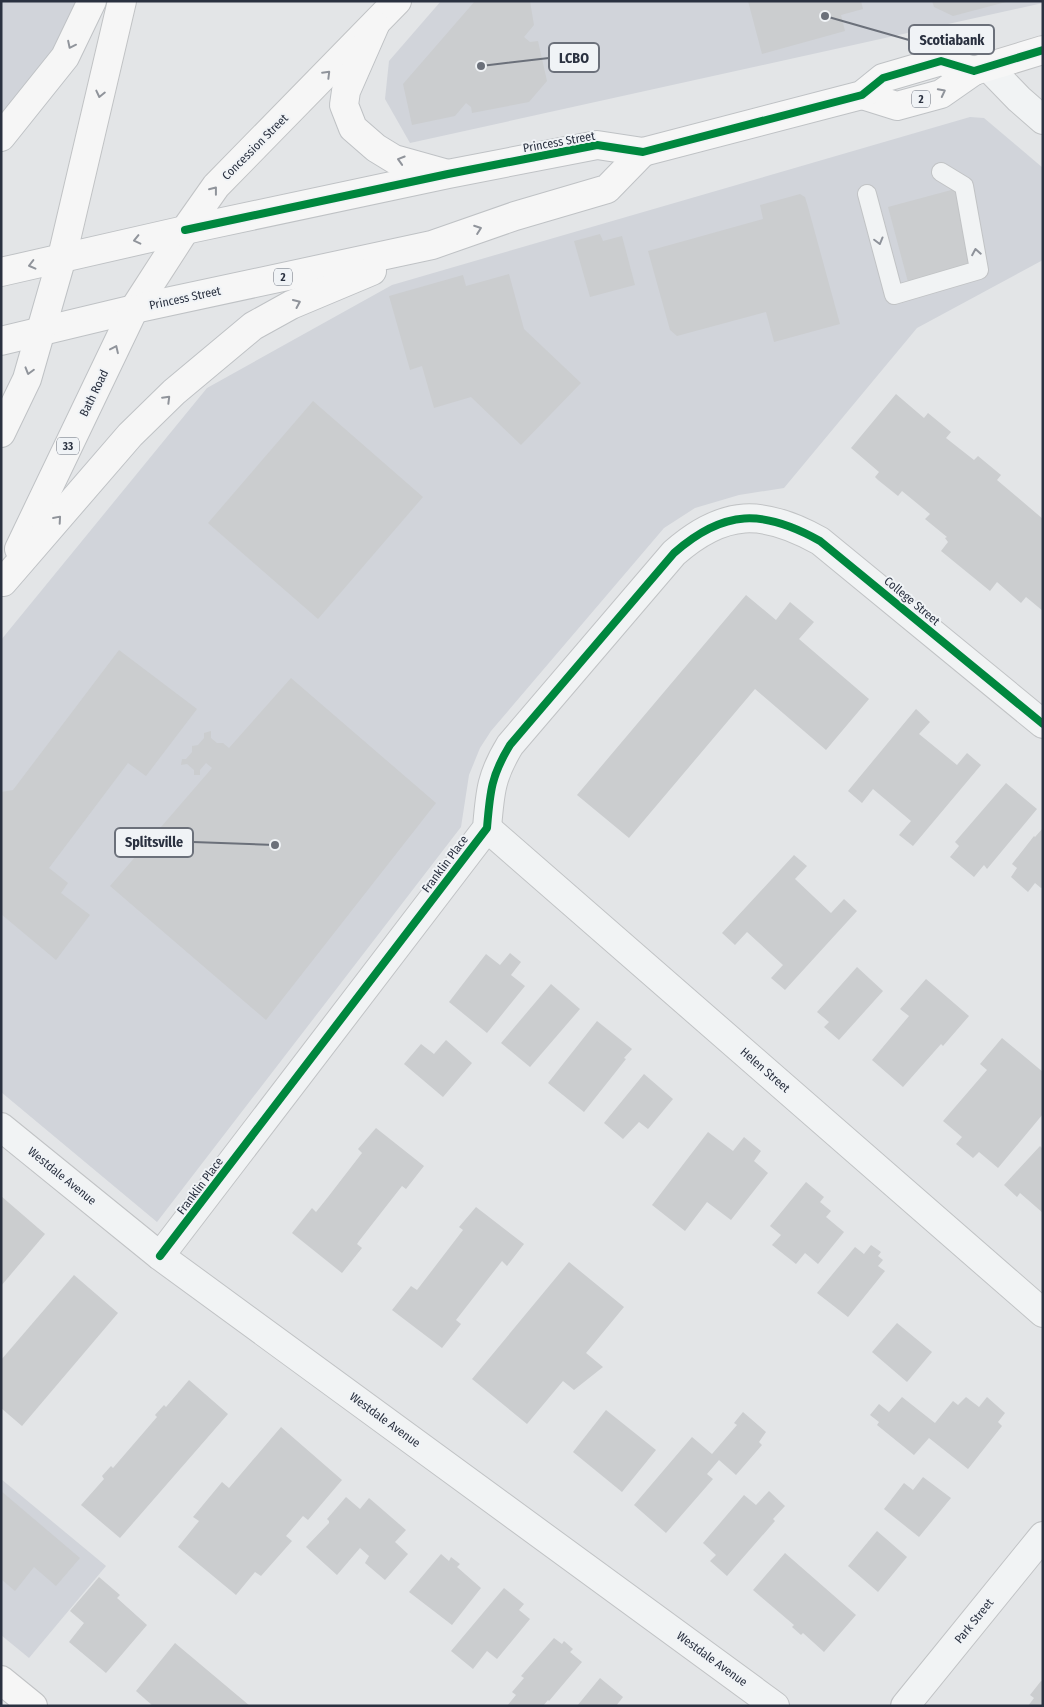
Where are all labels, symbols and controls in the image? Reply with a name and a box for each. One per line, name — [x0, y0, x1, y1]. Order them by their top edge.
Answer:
callout: Scotiabank — [909, 25, 994, 54]
text: Scotiabank — [920, 32, 985, 49]
one-way arrow — [67, 40, 77, 49]
callout: LCBO — [549, 43, 599, 72]
text: LCBO — [559, 50, 589, 67]
one-way arrow — [321, 71, 330, 80]
one-way arrow — [936, 88, 945, 98]
one-way arrow — [95, 89, 106, 98]
road number: 2 — [912, 90, 930, 108]
street label: Concession Street — [219, 111, 291, 183]
street label: Princess Street — [522, 129, 596, 155]
one-way arrow — [397, 156, 405, 166]
one-way arrow — [208, 187, 216, 196]
one-way arrow — [473, 225, 481, 235]
one-way arrow — [133, 235, 142, 245]
one-way arrow — [874, 237, 884, 245]
one-way arrow — [971, 248, 981, 257]
one-way arrow — [27, 259, 36, 270]
road number: 2 — [274, 268, 292, 286]
street label: Princess Street — [148, 284, 222, 312]
one-way arrow — [292, 298, 301, 309]
one-way arrow — [108, 345, 119, 354]
one-way arrow — [24, 367, 35, 376]
street label: Bath Road — [77, 367, 111, 419]
one-way arrow — [161, 396, 170, 405]
road number: 33 — [57, 438, 79, 454]
one-way arrow — [52, 516, 60, 525]
street label: College Street — [881, 574, 943, 628]
callout: Splitsville — [115, 828, 193, 857]
street label: Franklin Place — [419, 833, 471, 895]
text: Splitsville — [125, 834, 183, 851]
street label: Helen Street — [737, 1045, 793, 1095]
street label: Westdale Avenue — [25, 1144, 99, 1208]
street label: Franklin Place — [174, 1155, 226, 1217]
street label: Westdale Avenue — [347, 1390, 423, 1450]
street label: Park Street — [952, 1596, 996, 1646]
street label: Westdale Avenue — [674, 1629, 750, 1689]

